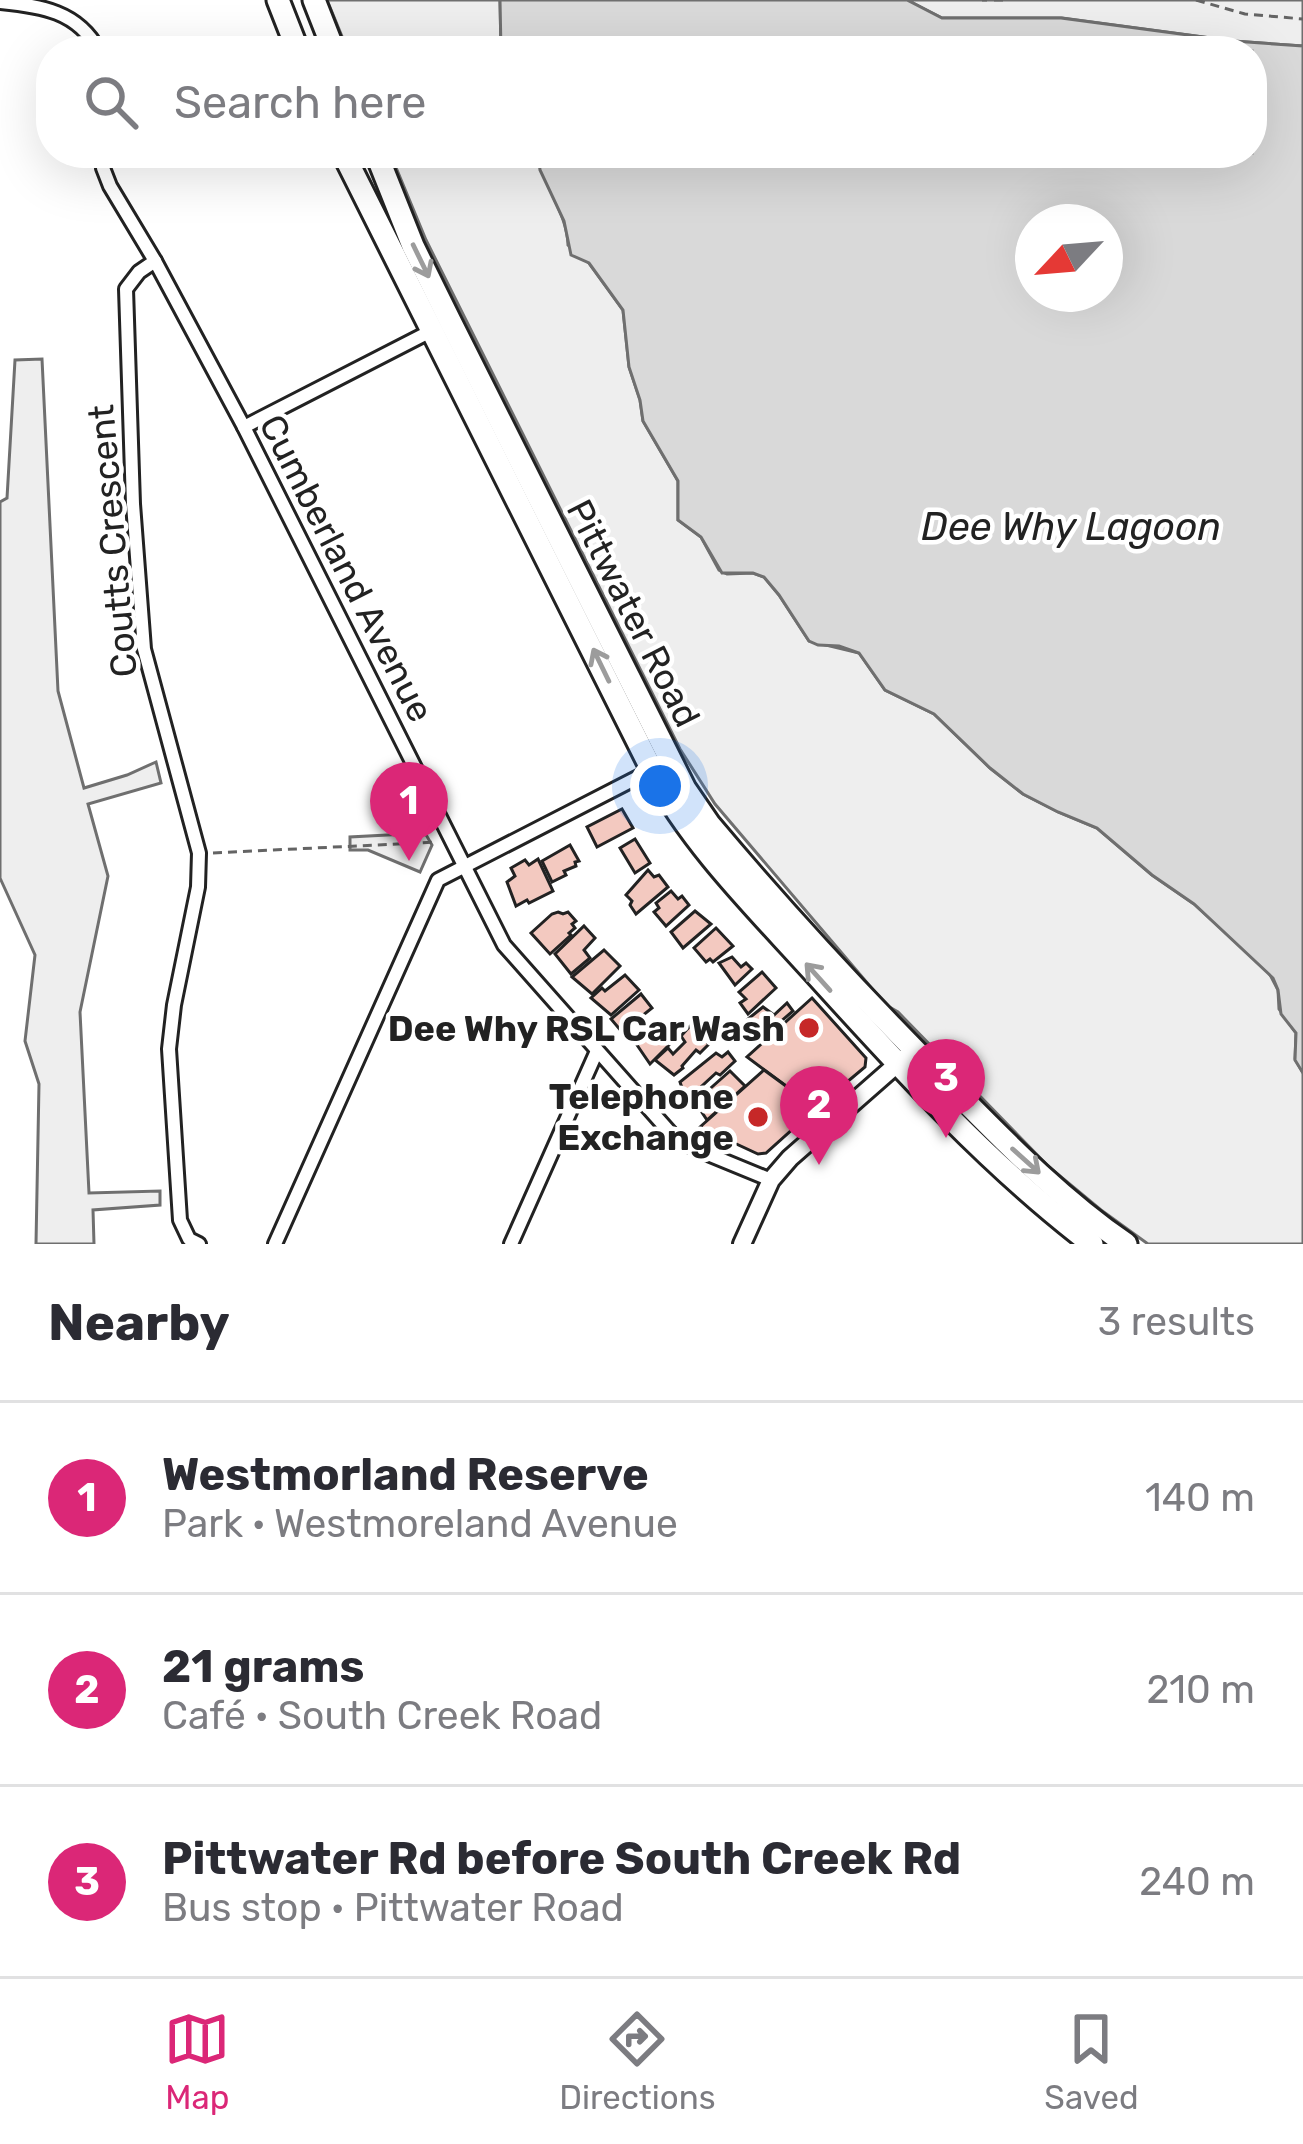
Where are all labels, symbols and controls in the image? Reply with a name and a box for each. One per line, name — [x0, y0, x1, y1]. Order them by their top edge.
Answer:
search box — [36, 36, 1267, 168]
icon: search — [78, 69, 144, 135]
text: Search here — [174, 76, 426, 129]
north arrow — [1015, 204, 1123, 312]
one-way arrow — [411, 242, 433, 278]
street label: Coutts Crescent — [79, 403, 146, 679]
street label: Cumberland Avenue — [251, 408, 443, 729]
street label: Pittwater Road — [558, 492, 709, 734]
water label: Dee Why Lagoon — [921, 504, 1221, 550]
one-way arrow — [588, 648, 611, 683]
your location — [630, 756, 690, 816]
pin: 1 — [370, 762, 448, 861]
one-way arrow — [805, 963, 832, 993]
place label: Dee Why RSL Car Wash — [388, 1007, 785, 1050]
marker: Dee Why RSL Car Wash — [796, 1015, 822, 1041]
pin: 3 — [907, 1039, 985, 1138]
pin: 2 — [780, 1066, 858, 1165]
place label: Telephone Exchange — [549, 1075, 734, 1159]
marker: Telephone Exchange — [745, 1104, 771, 1130]
one-way arrow — [1011, 1147, 1041, 1174]
text: Nearby — [48, 1292, 230, 1353]
text: 3 results — [1098, 1299, 1255, 1345]
text: Westmorland Reserve — [162, 1448, 649, 1501]
text: 1 — [77, 1475, 97, 1521]
text: 140 m — [1145, 1475, 1255, 1521]
text: Park · Westmoreland Avenue — [162, 1501, 678, 1547]
text: 21 grams — [162, 1640, 364, 1693]
text: 2 — [74, 1667, 100, 1713]
text: 210 m — [1146, 1667, 1255, 1713]
text: Café · South Creek Road — [162, 1693, 602, 1739]
text: Pittwater Rd before South Creek Rd — [162, 1832, 961, 1885]
text: 3 — [74, 1859, 100, 1905]
text: 240 m — [1139, 1859, 1255, 1905]
text: Bus stop · Pittwater Road — [162, 1885, 624, 1931]
tab: Map — [164, 2006, 230, 2117]
tab: Directions — [559, 2006, 716, 2117]
tab: Saved — [1044, 2006, 1139, 2117]

